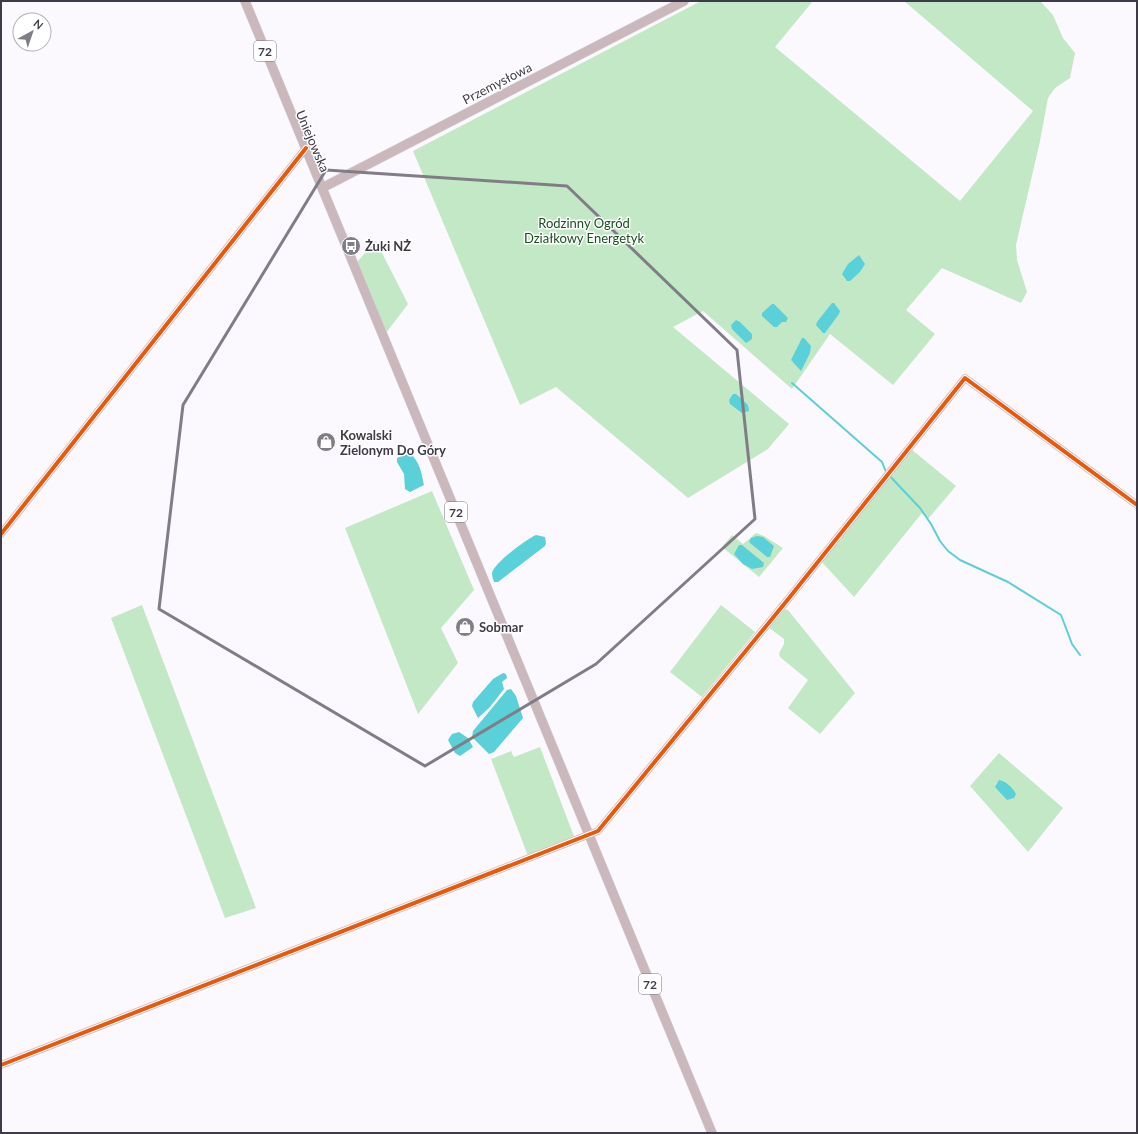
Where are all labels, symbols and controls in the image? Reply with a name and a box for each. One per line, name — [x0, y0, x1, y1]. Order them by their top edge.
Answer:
north arrow — [12, 12, 52, 52]
text: N — [31, 16, 46, 32]
road number: 72 — [254, 41, 276, 61]
street label: Przemysłowa — [460, 59, 534, 107]
street label: Uniejowska — [293, 108, 333, 174]
park label: Rodzinny Ogród Działkowy Energetyk — [524, 215, 644, 246]
bus stop icon: Żuki NŻ — [340, 235, 362, 257]
place label: Żuki NŻ — [365, 238, 411, 254]
place label: Kowalski Zielonym Do Góry — [340, 427, 446, 458]
shop icon: Kowalski Zielonym Do Góry — [315, 431, 337, 453]
road number: 72 — [445, 502, 467, 522]
shop icon: Sobmar — [454, 616, 476, 638]
place label: Sobmar — [479, 619, 523, 635]
road number: 72 — [639, 974, 661, 994]

